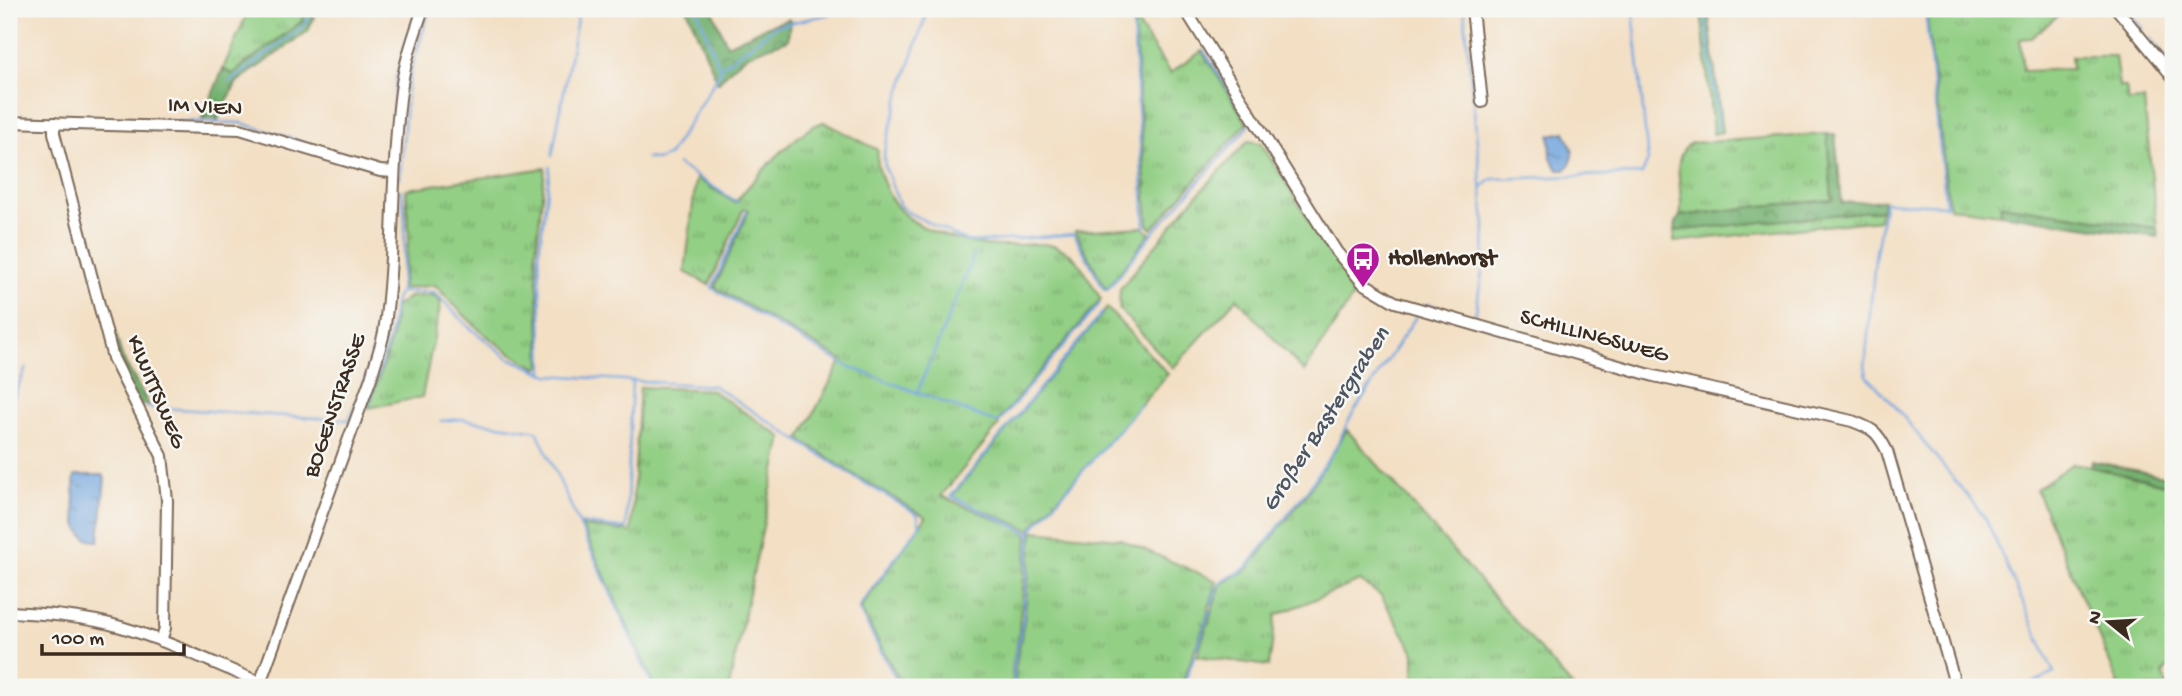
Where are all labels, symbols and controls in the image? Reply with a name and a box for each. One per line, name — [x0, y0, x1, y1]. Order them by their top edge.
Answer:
street label: IM VIEN — [167, 93, 243, 123]
bus stop icon: Hollenhorst — [1344, 240, 1382, 289]
place label: Hollenhorst — [1388, 246, 1499, 273]
street label: SCHILLINGSWEG — [1517, 304, 1673, 370]
water label: Großer Bastergraben — [1256, 322, 1398, 518]
street label: BOGENSTRASSE — [298, 329, 374, 482]
street label: KIWITTSWEG — [119, 331, 191, 454]
north arrow — [2074, 588, 2144, 658]
text: N — [2083, 608, 2109, 627]
scale bar — [42, 612, 184, 656]
text: 100 m — [51, 628, 104, 653]

